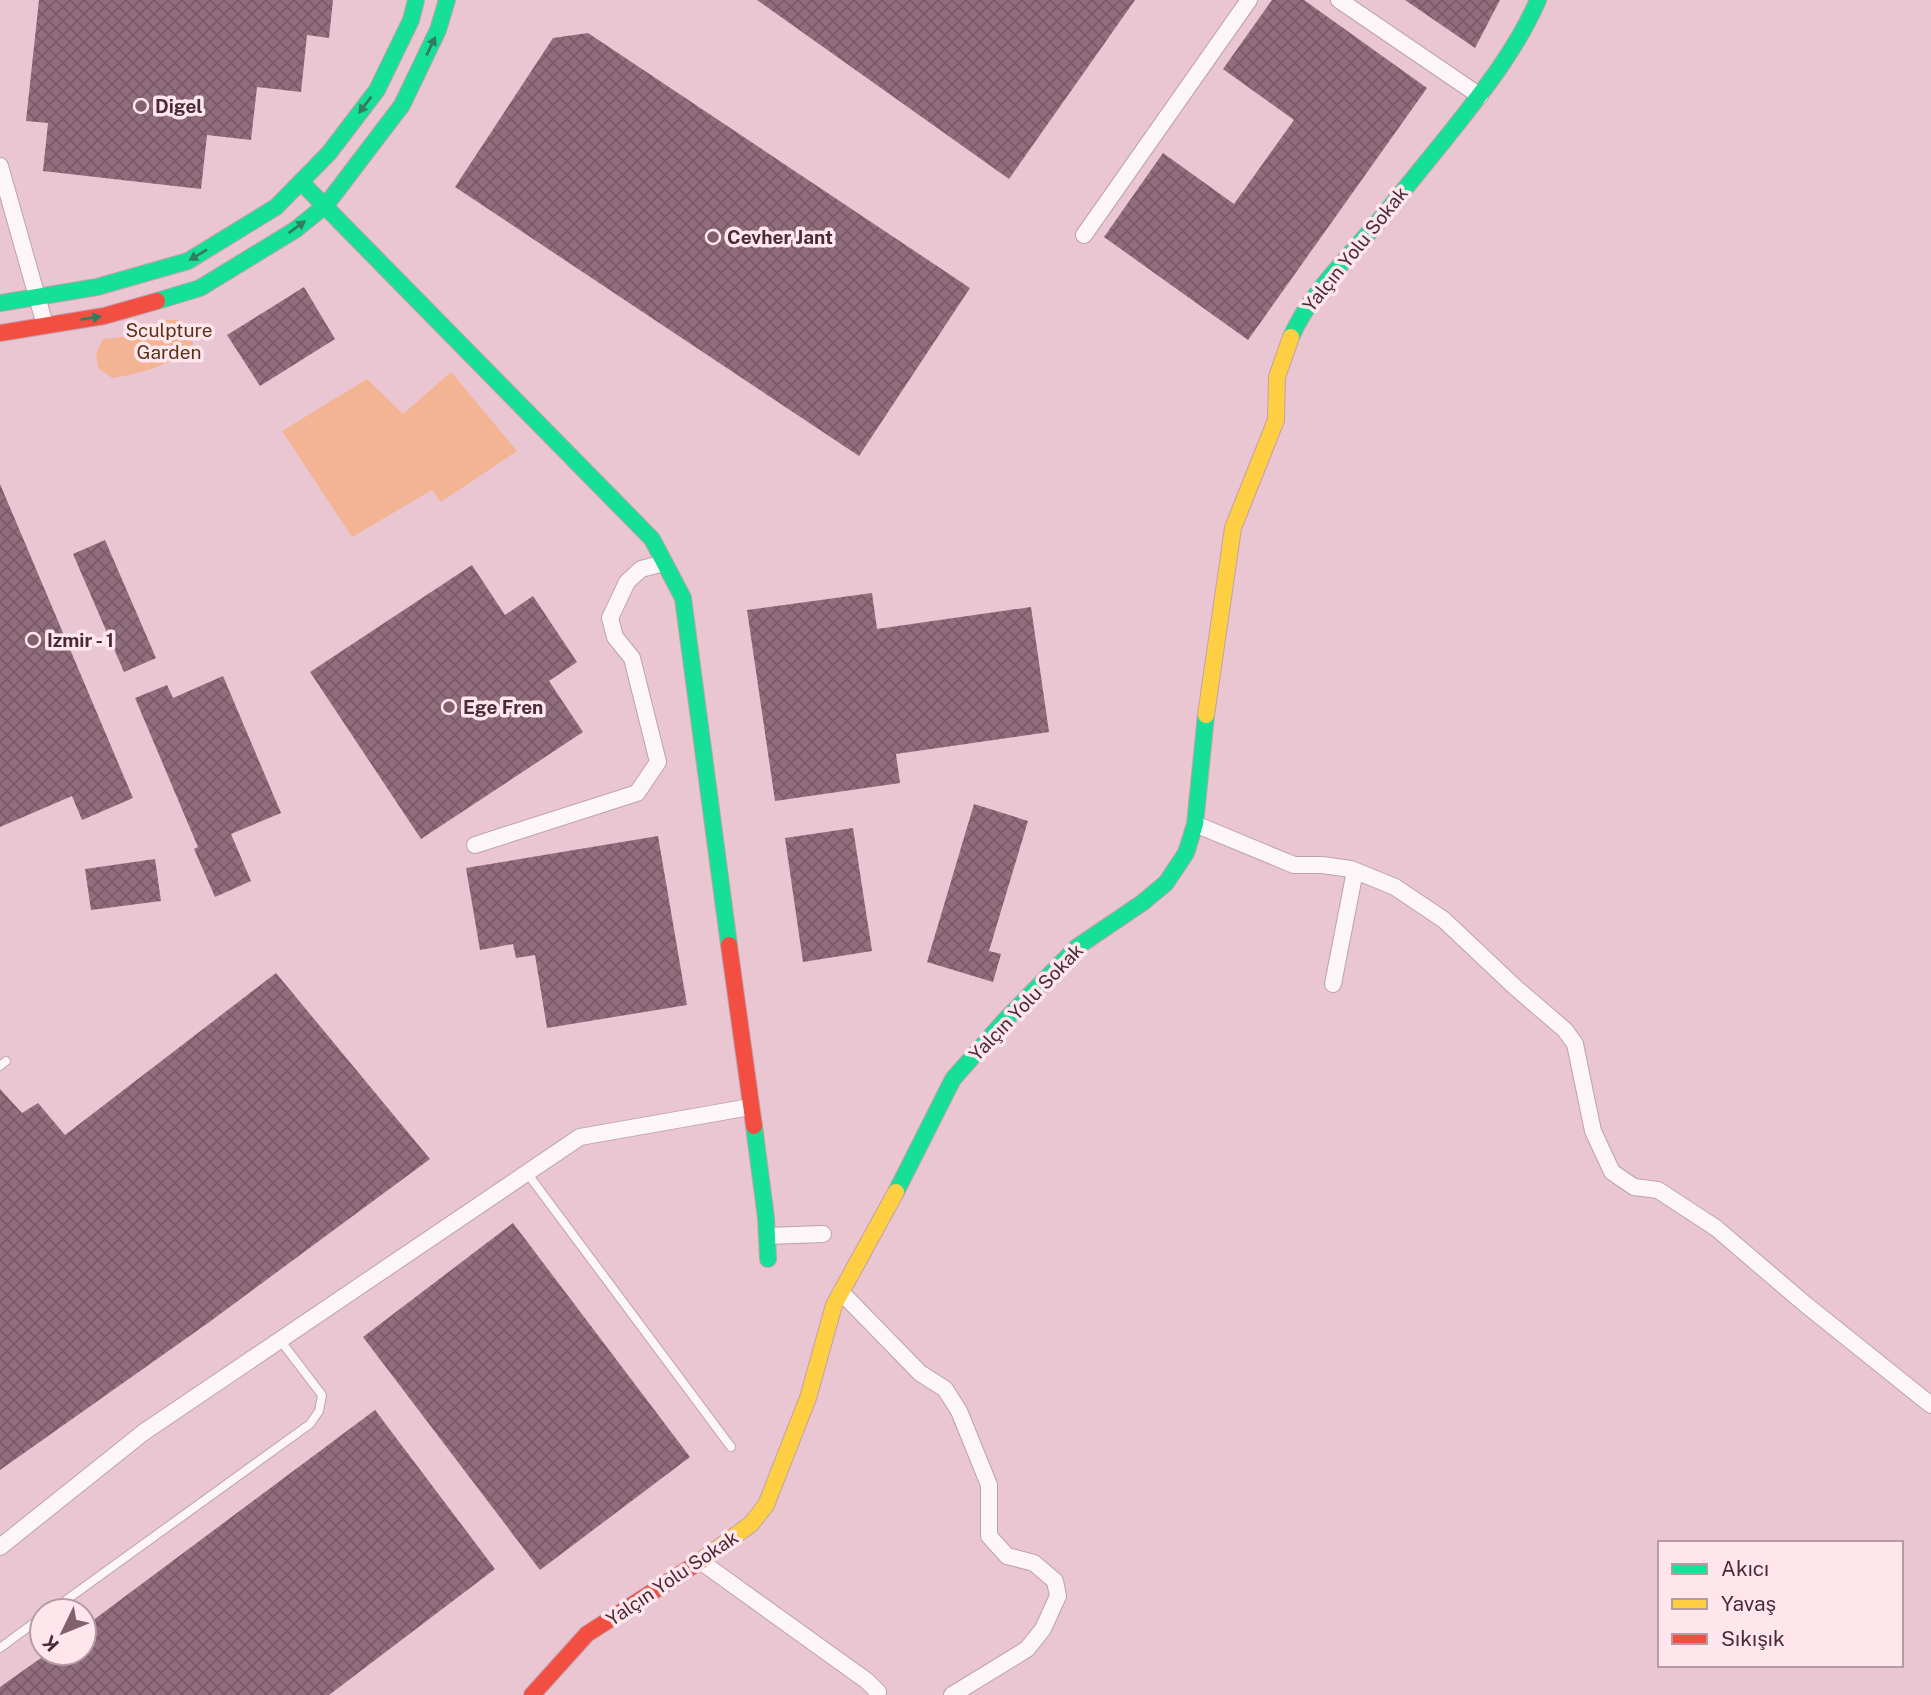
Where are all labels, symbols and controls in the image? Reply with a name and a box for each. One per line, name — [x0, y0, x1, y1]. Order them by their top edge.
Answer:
one-way arrow — [425, 36, 436, 56]
place label: Digel — [155, 95, 203, 117]
one-way arrow — [358, 95, 373, 113]
marker: Digel — [133, 98, 149, 114]
street label: Yalçın Yolu Sokak — [1298, 182, 1412, 316]
one-way arrow — [288, 220, 306, 234]
place label: Cevher Jant — [727, 226, 833, 248]
marker: Cevher Jant — [705, 229, 721, 245]
one-way arrow — [188, 248, 207, 261]
one-way arrow — [80, 312, 102, 323]
park label: Sculpture Garden — [125, 319, 213, 363]
place label: Izmir - 1 — [47, 629, 114, 651]
marker: Izmir - 1 — [25, 632, 41, 648]
place label: Ege Fren — [463, 696, 543, 718]
marker: Ege Fren — [441, 699, 457, 715]
street label: Yalçın Yolu Sokak — [965, 939, 1088, 1065]
street label: Yalçın Yolu Sokak — [602, 1526, 742, 1630]
legend — [1658, 1541, 1903, 1667]
text: Akıcı — [1721, 1556, 1769, 1581]
text: Yavaş — [1721, 1591, 1776, 1616]
north arrow — [28, 1597, 98, 1667]
text: Sıkışık — [1721, 1626, 1785, 1651]
text: K — [38, 1631, 63, 1656]

